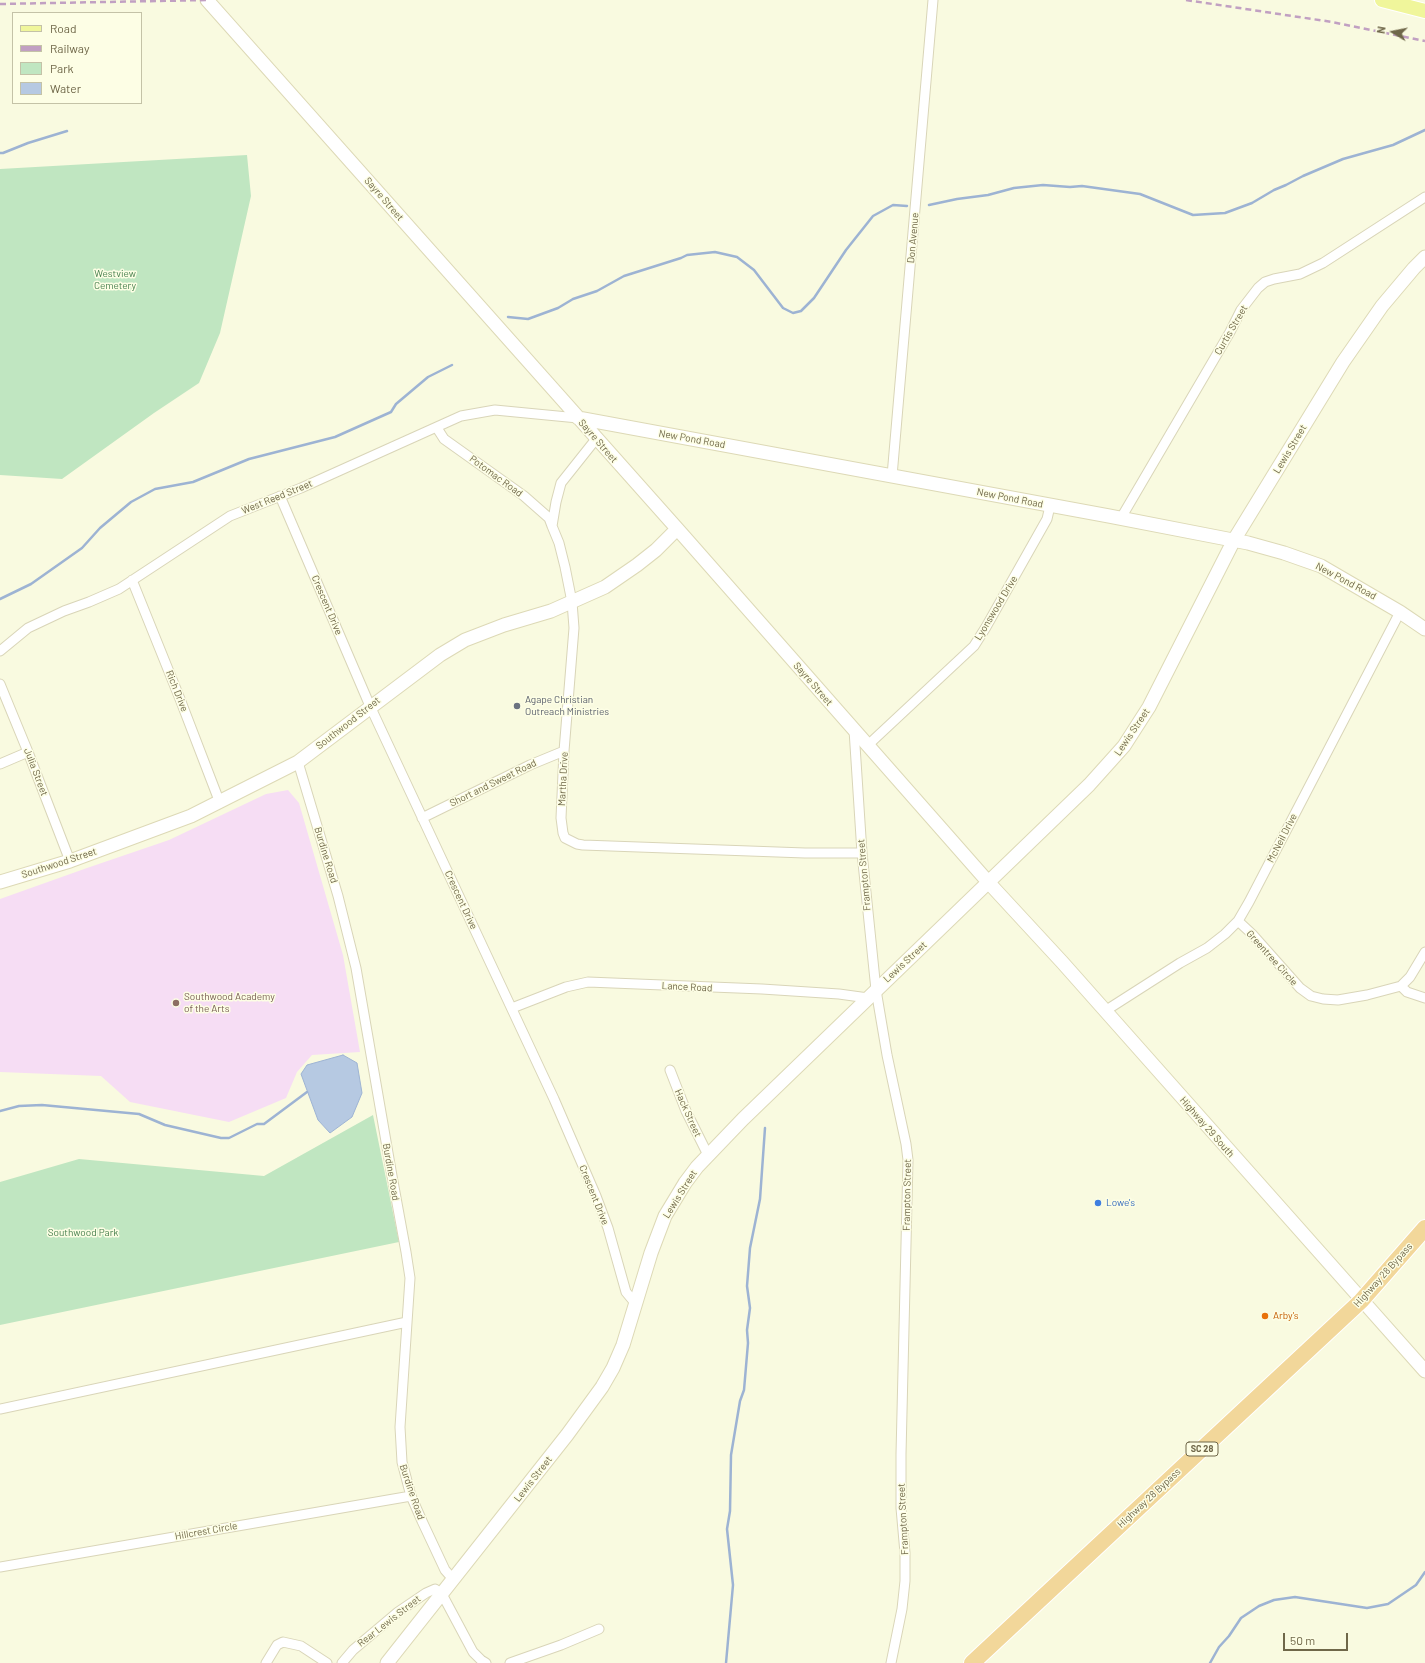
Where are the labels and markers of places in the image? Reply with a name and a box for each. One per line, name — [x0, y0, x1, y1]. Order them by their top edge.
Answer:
place label: Agape Christian Outreach Ministries — [525, 694, 609, 718]
marker: Agape Christian Outreach Ministries — [512, 701, 522, 711]
place label: Southwood Academy of the Arts — [184, 991, 275, 1014]
marker: Southwood Academy of the Arts — [171, 998, 181, 1008]
place label: Lowe's — [1106, 1197, 1135, 1209]
marker: Lowe's — [1093, 1198, 1103, 1208]
place label: Arby's — [1273, 1310, 1299, 1322]
marker: Arby's — [1260, 1311, 1270, 1321]

